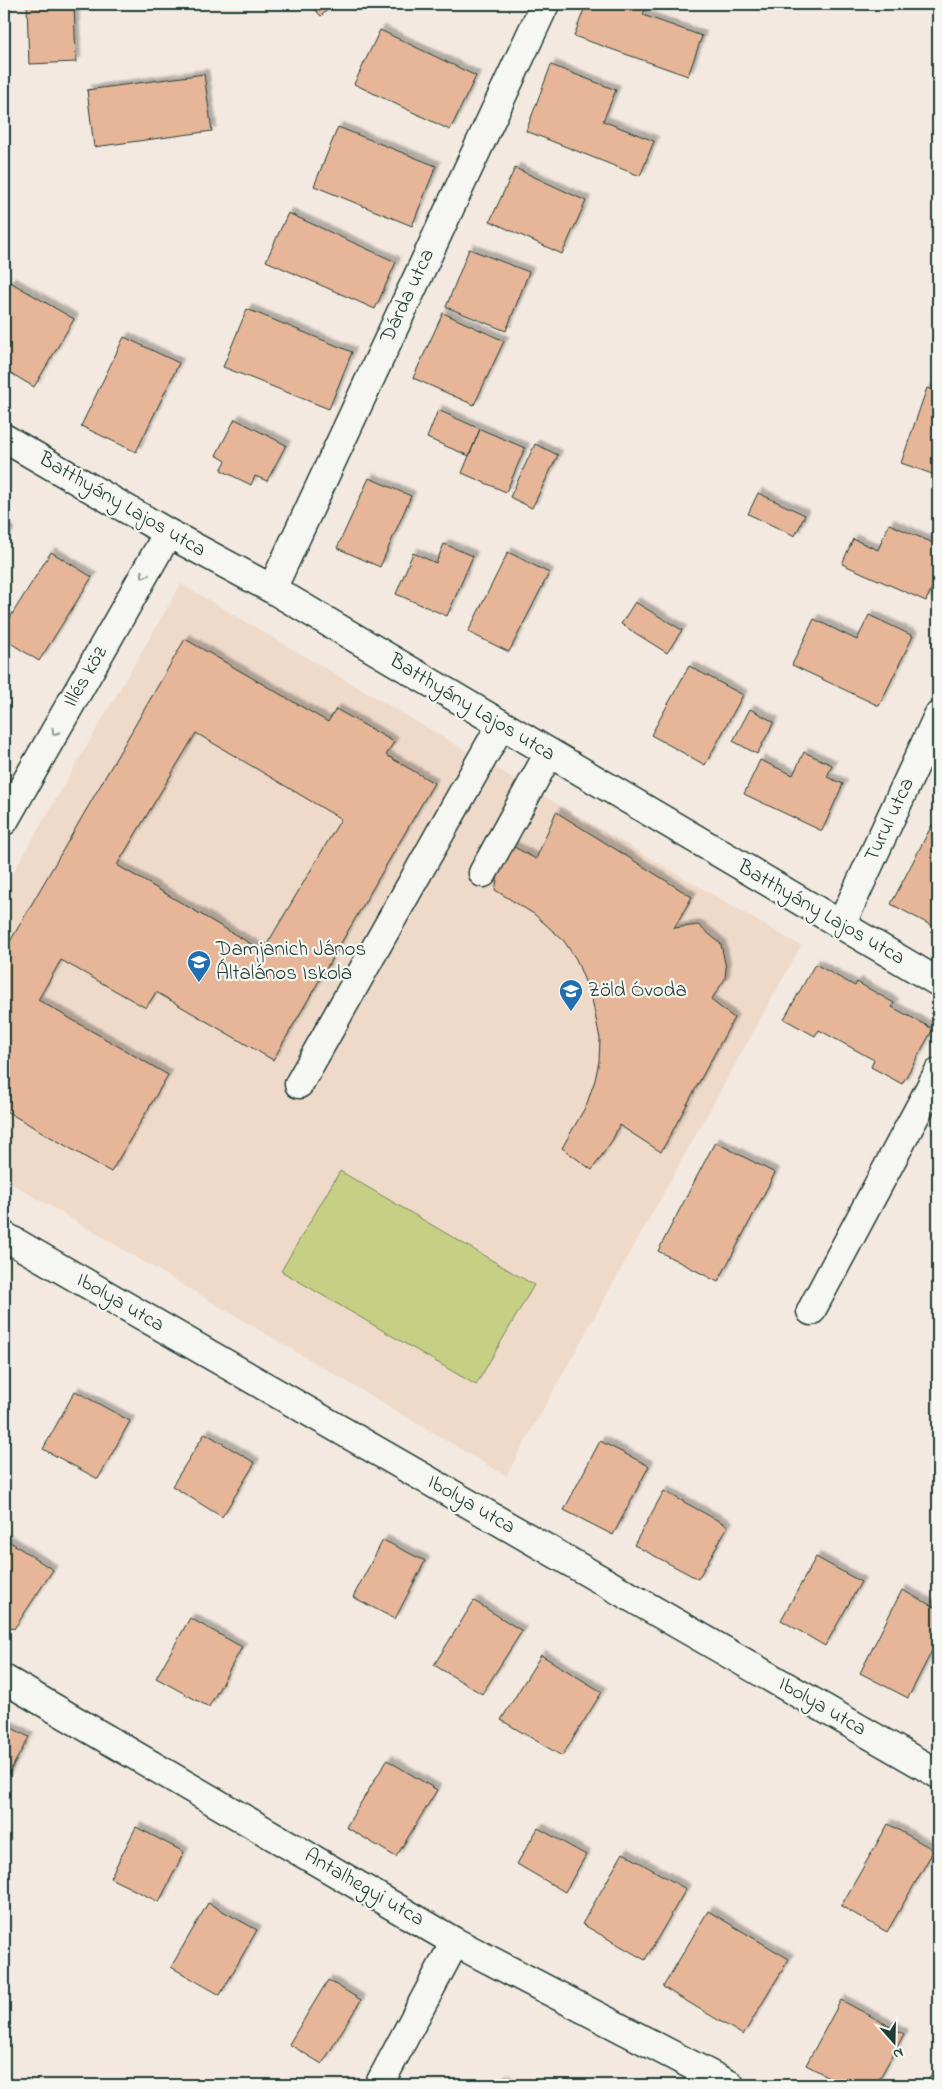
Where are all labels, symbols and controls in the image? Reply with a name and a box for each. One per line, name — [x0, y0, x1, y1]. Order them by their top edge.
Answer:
street label: Dárda utca — [373, 244, 443, 349]
street label: Batthyány Lajos utca — [31, 444, 211, 567]
one-way arrow — [140, 570, 150, 579]
street label: Illés köz — [56, 641, 116, 713]
street label: Batthyány Lajos utca — [381, 646, 561, 771]
one-way arrow — [51, 726, 61, 735]
street label: Turul utca — [857, 773, 923, 867]
street label: Batthyány Lajos utca — [730, 852, 910, 975]
place label: Damjanich János Általános Iskola — [215, 935, 366, 989]
school or university icon: Damjanich János Általános Iskola — [186, 949, 212, 983]
place label: Zöld Óvoda — [588, 976, 687, 1006]
school or university icon: Zöld Óvoda — [558, 978, 584, 1012]
street label: Ibolya utca — [69, 1266, 170, 1342]
street label: Ibolya utca — [420, 1468, 521, 1544]
street label: Ibolya utca — [771, 1670, 872, 1746]
street label: Antalhegyi utca — [297, 1841, 430, 1936]
north arrow — [870, 2016, 920, 2066]
text: N — [890, 2041, 906, 2064]

